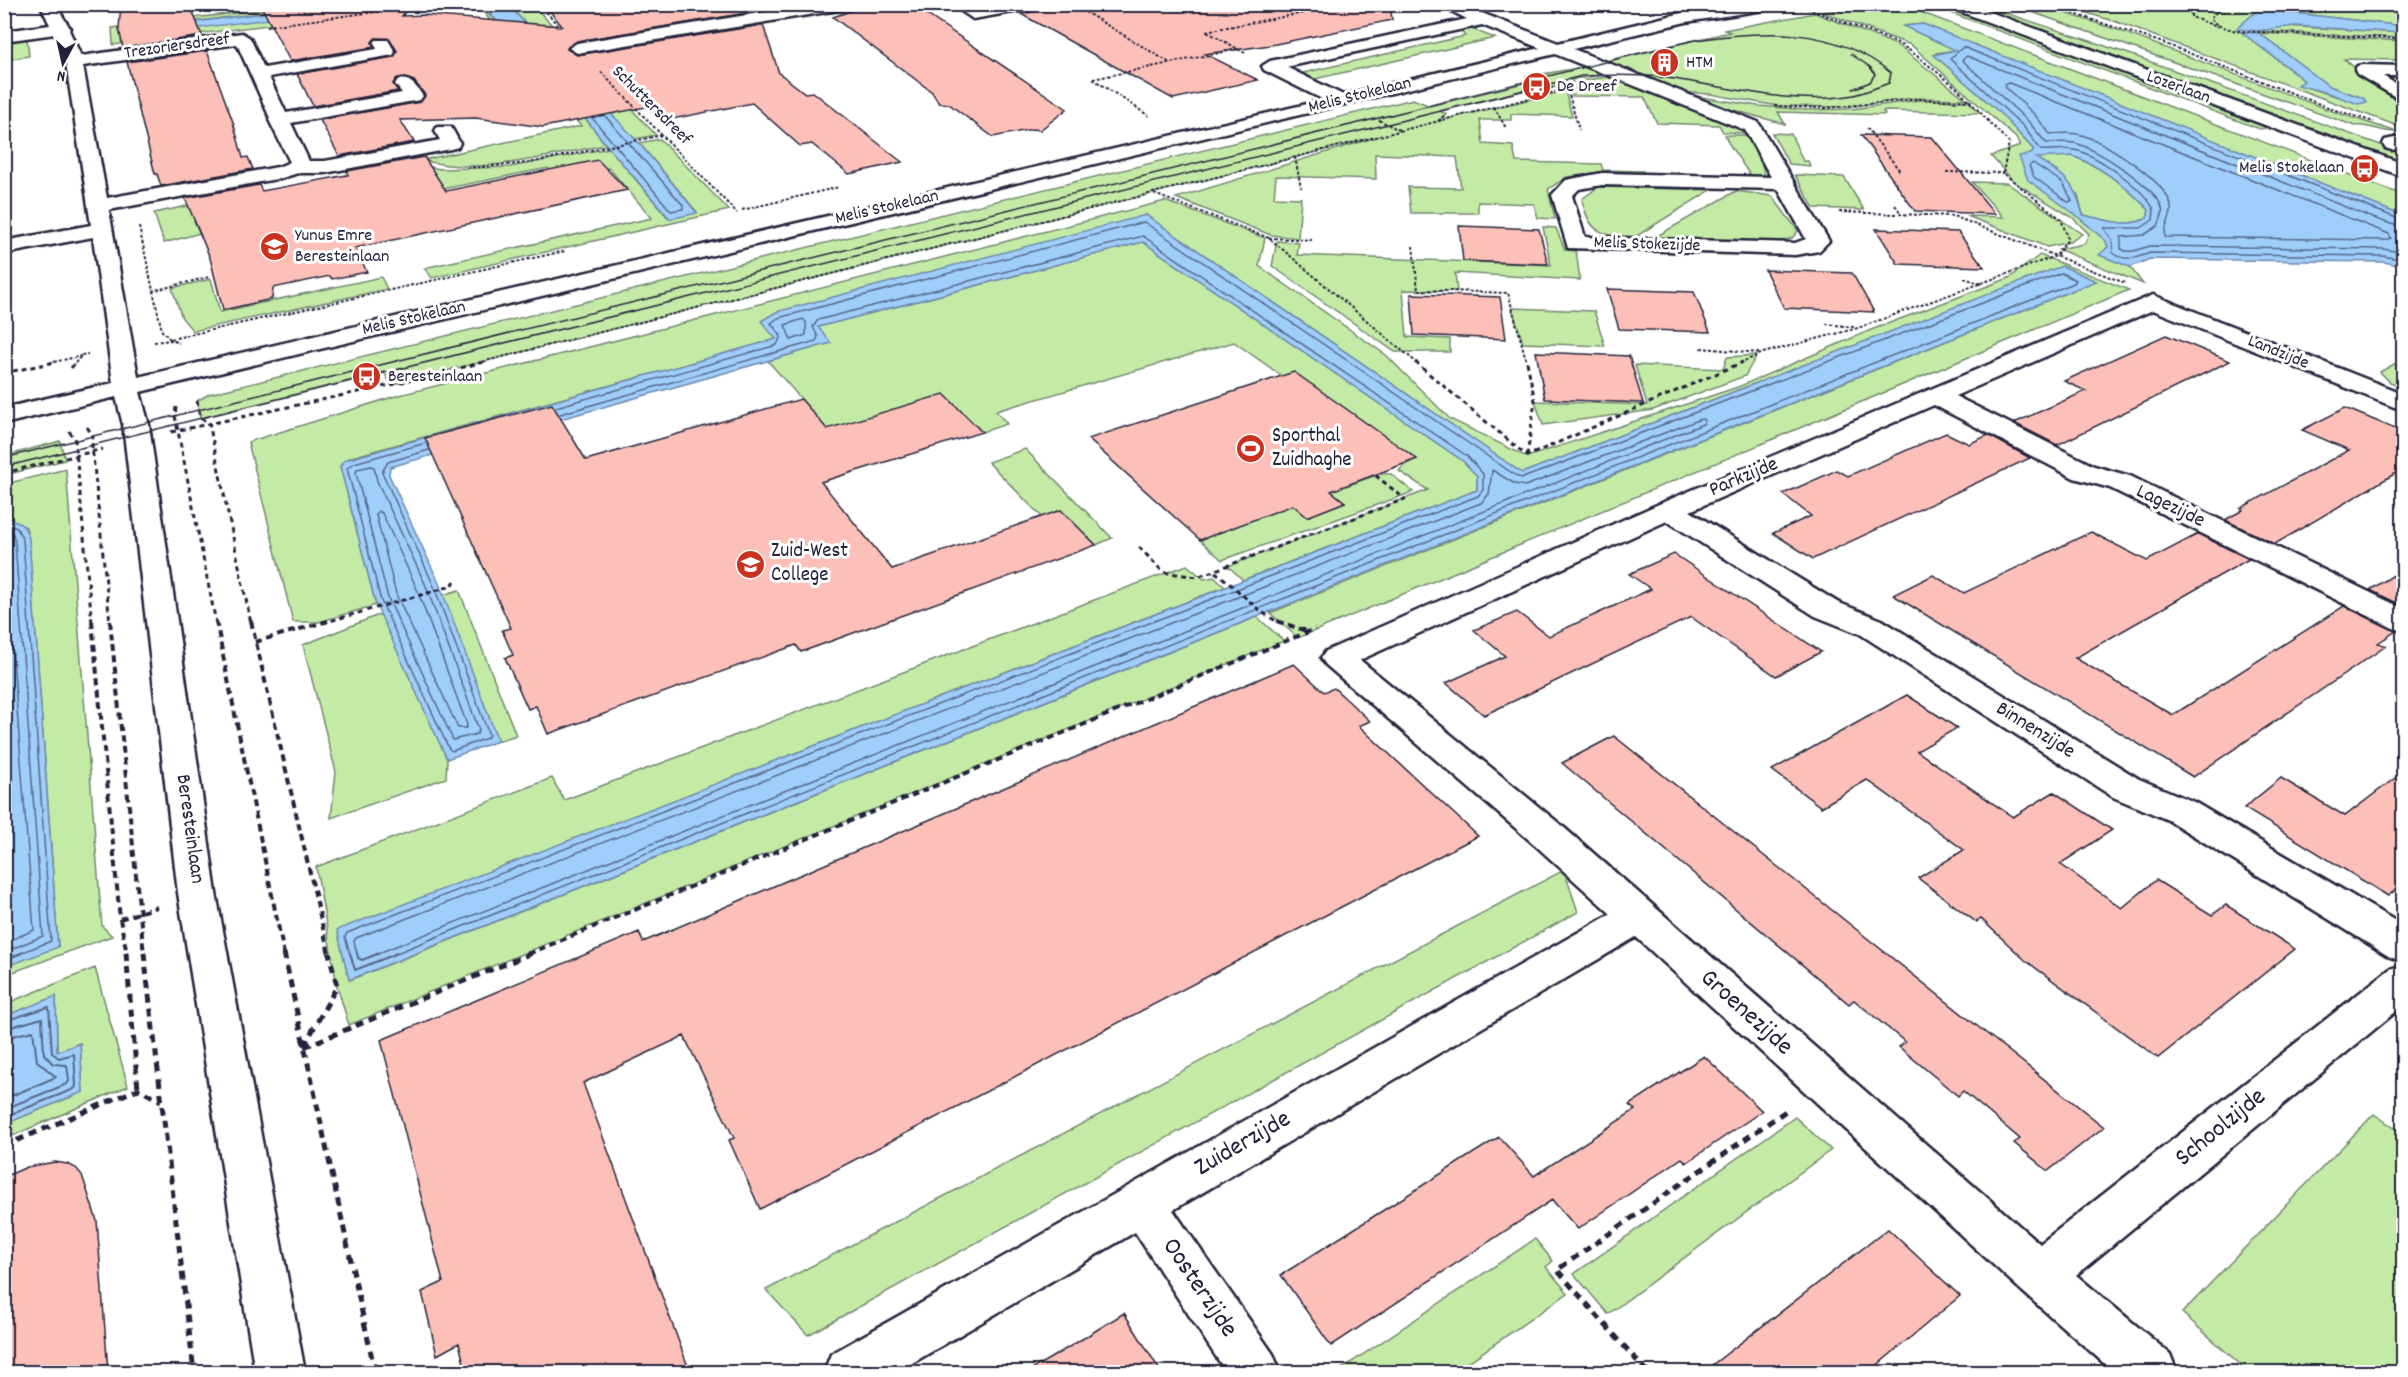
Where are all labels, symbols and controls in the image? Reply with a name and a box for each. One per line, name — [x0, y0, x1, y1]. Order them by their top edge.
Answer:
street label: Trezoriersdreef — [123, 27, 232, 67]
north arrow — [33, 33, 93, 93]
building icon: HTM — [1649, 47, 1681, 79]
place label: HTM — [1686, 51, 1713, 76]
street label: Schuttersdreef — [605, 60, 697, 152]
text: N — [56, 63, 67, 87]
street label: Lozerlaan — [2143, 65, 2213, 111]
street label: Melis Stokelaan — [1306, 71, 1414, 121]
bus stop icon: De Dreef — [1520, 71, 1552, 103]
place label: De Dreef — [1557, 75, 1617, 100]
bus stop icon: Melis Stokelaan — [2349, 152, 2381, 184]
place label: Melis Stokelaan — [2239, 156, 2344, 181]
street label: Melis Stokelaan — [833, 184, 941, 232]
place label: Yunus Emre Beresteinlaan — [295, 224, 389, 270]
school or university icon: Yunus Emre Beresteinlaan — [258, 230, 290, 262]
street label: Melis Stokezijde — [1593, 231, 1701, 259]
street label: Melis Stokelaan — [360, 295, 468, 343]
street label: Landzijde — [2244, 329, 2312, 377]
bus stop icon: Beresteinlaan — [351, 361, 383, 393]
place label: Beresteinlaan — [388, 365, 482, 390]
place label: Sporthal Zuidhaghe — [1272, 422, 1352, 476]
sports icon: Sporthal Zuidhaghe — [1235, 433, 1267, 465]
street label: Parkzijde — [1705, 450, 1783, 506]
street label: Lagezijde — [2130, 477, 2210, 537]
place label: Zuid-West College — [771, 537, 848, 591]
school or university icon: Zuid-West College — [734, 548, 766, 580]
street label: Binnenzijde — [1989, 695, 2081, 767]
street label: Beresteinlaan — [166, 772, 212, 886]
street label: Groenezijde — [1691, 961, 1801, 1065]
street label: Schoolzijde — [2167, 1080, 2275, 1176]
street label: Zuiderzijde — [1188, 1102, 1298, 1186]
street label: Oosterzijde — [1152, 1231, 1246, 1345]

